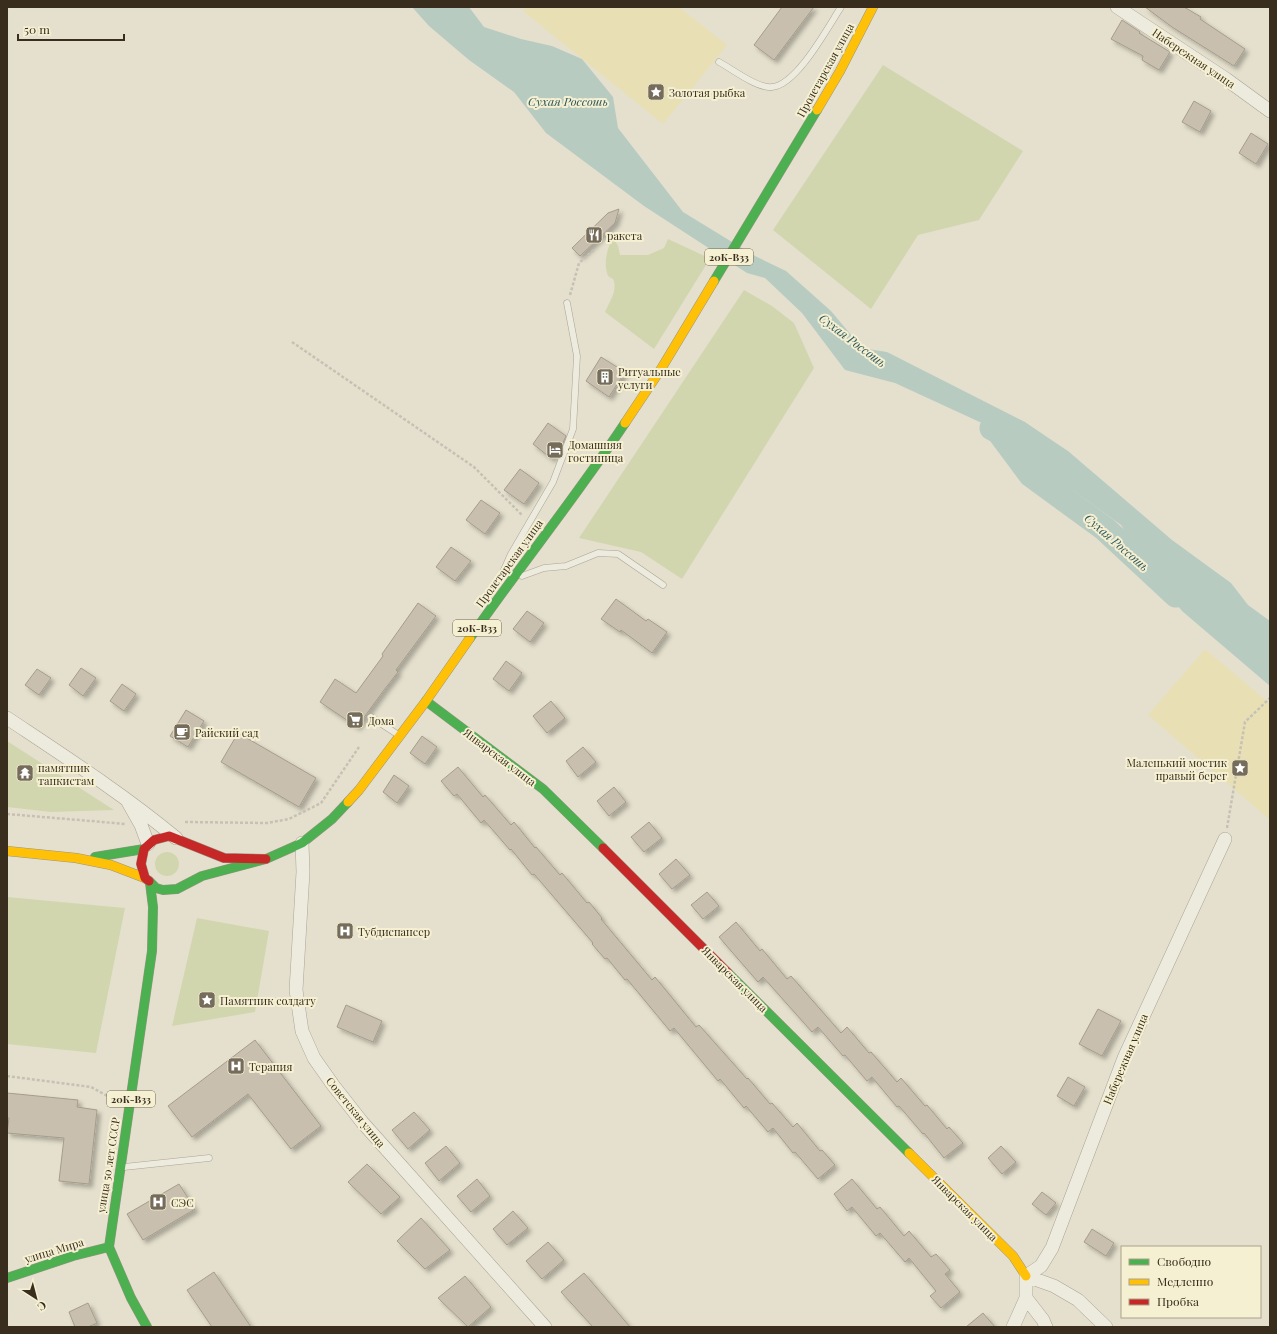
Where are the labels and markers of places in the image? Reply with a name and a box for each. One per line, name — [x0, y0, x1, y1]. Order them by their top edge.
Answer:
place icon: Золотая рыбка — [646, 82, 666, 102]
place label: Золотая рыбка — [669, 85, 746, 100]
restaurant icon: ракета — [584, 225, 604, 245]
place label: ракета — [607, 228, 643, 243]
place label: Ритуальные услуги — [617, 364, 681, 392]
building icon: Ритуальные услуги — [595, 367, 615, 387]
place label: Домашняя гостиница — [568, 437, 624, 465]
hotel icon: Домашняя гостиница — [545, 440, 565, 460]
supermarket icon: Дома — [345, 710, 365, 730]
place label: Дома — [368, 713, 395, 728]
cafe icon: Райский сад — [172, 722, 192, 742]
place label: Райский сад — [195, 725, 259, 740]
place label: Маленький мостик правый берег — [1127, 755, 1228, 783]
place icon: Маленький мостик правый берег — [1230, 758, 1250, 778]
place label: памятник танкистам — [38, 760, 94, 788]
temple icon: памятник танкистам — [15, 763, 35, 783]
hospital icon: Тубдиспансер — [335, 921, 355, 941]
place label: Тубдиспансер — [358, 924, 430, 939]
place icon: Памятник солдату — [197, 990, 217, 1010]
place label: Памятник солдату — [220, 993, 316, 1008]
hospital icon: Терапия — [226, 1056, 246, 1076]
place label: Терапия — [249, 1059, 292, 1074]
hospital icon: СЭС — [148, 1192, 168, 1212]
place label: СЭС — [171, 1195, 194, 1210]

